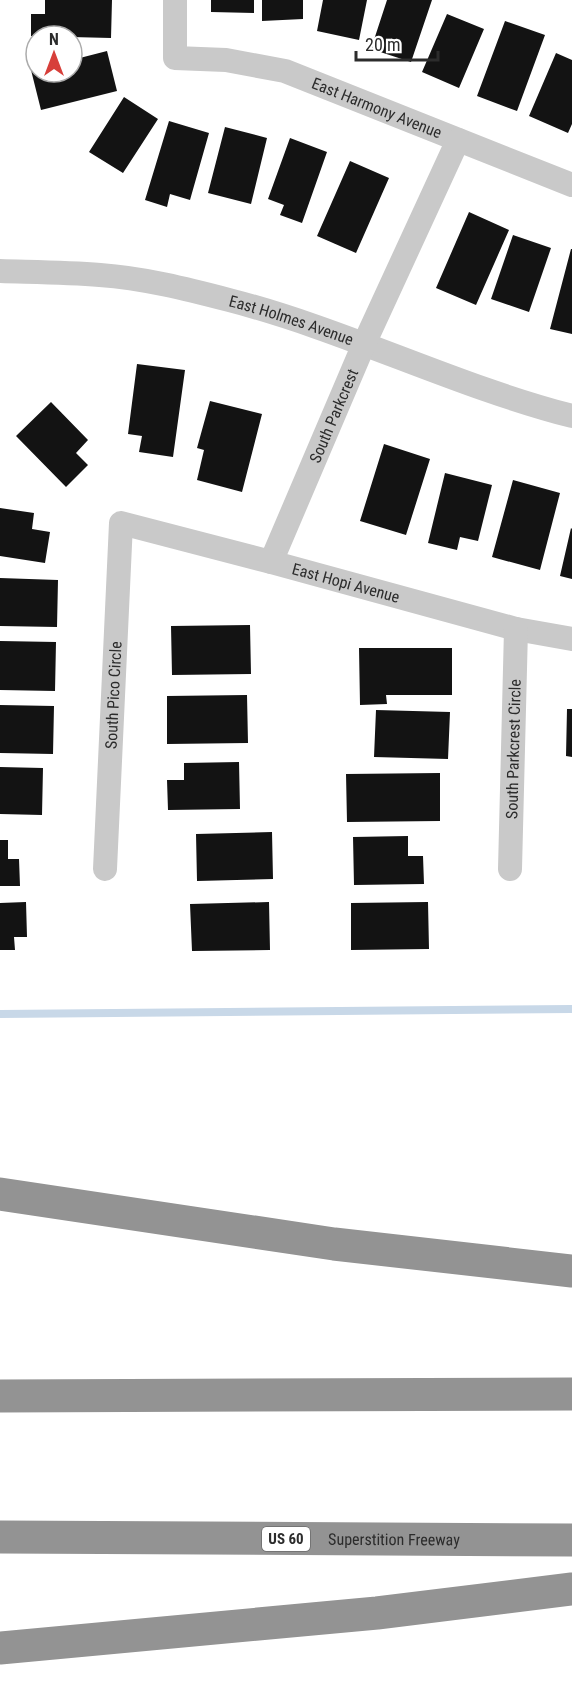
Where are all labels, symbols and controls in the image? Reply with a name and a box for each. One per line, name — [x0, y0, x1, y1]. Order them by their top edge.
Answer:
north arrow — [24, 24, 84, 84]
scale bar — [356, 24, 438, 62]
text: N — [49, 30, 59, 49]
text: 20 m — [365, 34, 400, 55]
street label: East Harmony Avenue — [309, 74, 444, 142]
street label: East Holmes Avenue — [227, 291, 356, 349]
street label: South Parkcrest — [305, 366, 362, 466]
street label: East Hopi Avenue — [290, 559, 402, 607]
street label: South Pico Circle — [102, 641, 126, 750]
street label: South Parkcrest Circle — [502, 679, 525, 819]
road number: US 60 — [262, 1527, 310, 1551]
street label: Superstition Freeway — [328, 1530, 460, 1549]

